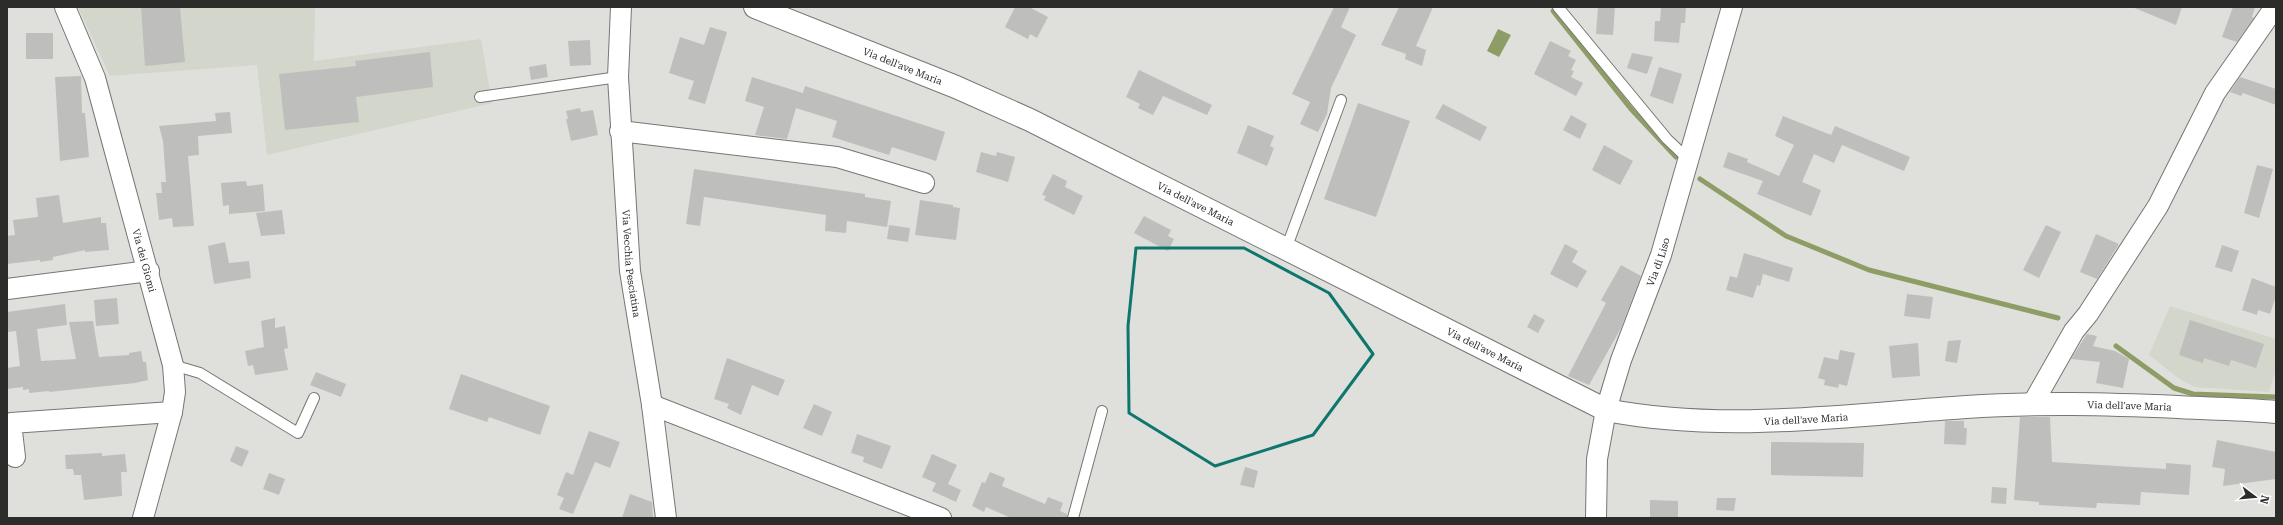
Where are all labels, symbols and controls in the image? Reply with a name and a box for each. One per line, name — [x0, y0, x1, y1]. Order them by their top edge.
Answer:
street label: Via dell'ave Maria — [861, 46, 944, 87]
street label: Via dell'ave Maria — [1155, 180, 1236, 228]
street label: Via Vecchia Pesciatina — [620, 209, 643, 319]
street label: Via dei Giomi — [130, 228, 158, 293]
street label: Via di Liso — [1645, 236, 1672, 288]
street label: Via dell'ave Maria — [1445, 326, 1526, 374]
street label: Via dell'ave Maria — [2087, 399, 2172, 413]
street label: Via dell'ave Maria — [1764, 411, 1849, 427]
north arrow — [2235, 477, 2275, 517]
text: N — [2257, 494, 2272, 506]

